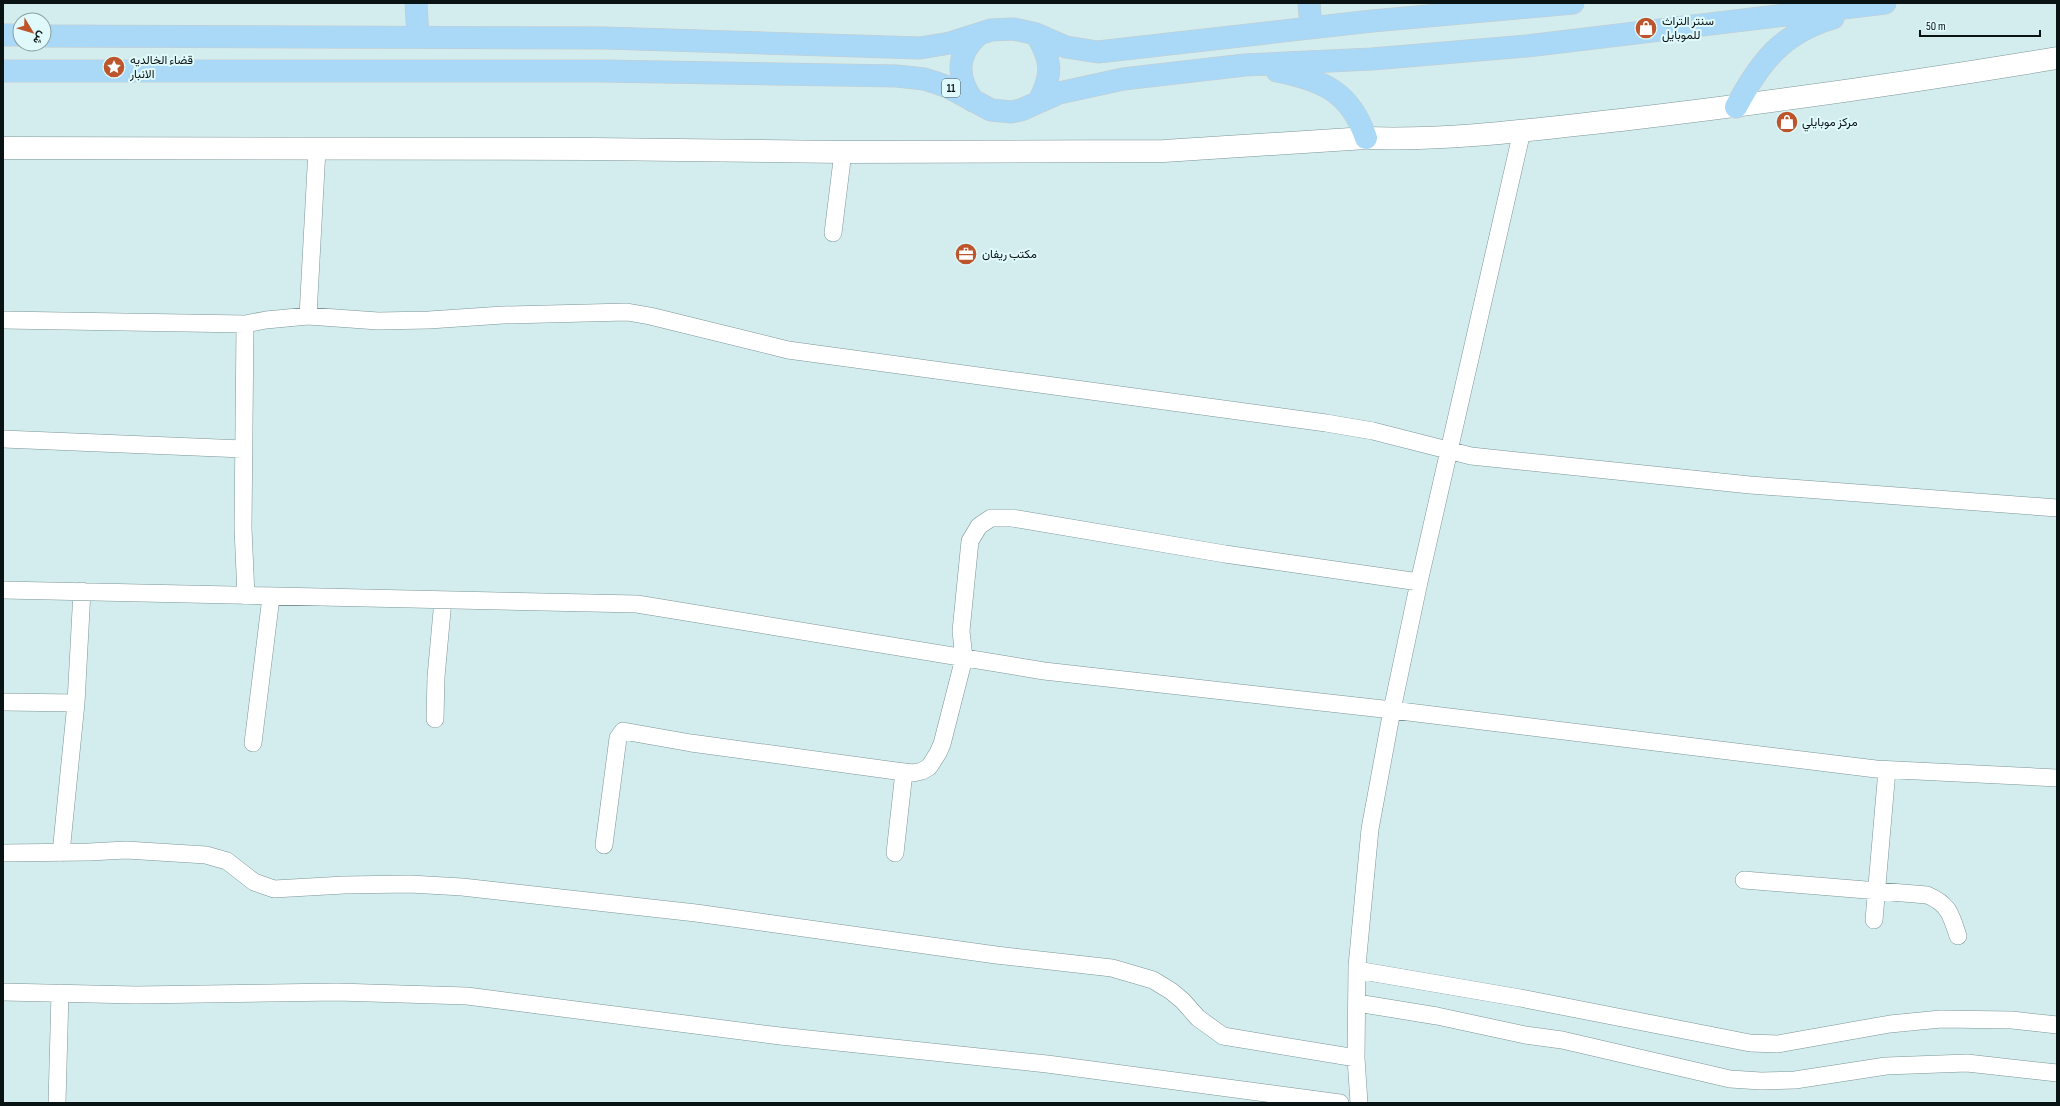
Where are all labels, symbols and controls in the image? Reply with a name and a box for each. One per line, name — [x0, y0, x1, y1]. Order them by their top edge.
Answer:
north arrow — [12, 12, 52, 52]
scale bar — [1920, 12, 2040, 38]
place label: سنتر التراث للموبايل — [1662, 14, 1714, 43]
shop icon: سنتر التراث للموبايل — [1633, 15, 1659, 41]
text: 50 m — [1926, 19, 1946, 34]
text: ش — [30, 29, 49, 47]
place label: قضاء الخالديه الانبار — [129, 53, 193, 82]
place icon: قضاء الخالديه الانبار — [101, 54, 127, 80]
road number: 11 — [942, 79, 960, 97]
shop icon: مركز موبايلي — [1774, 109, 1800, 135]
place label: مركز موبايلي — [1802, 115, 1858, 132]
office icon: مكتب ريفان — [953, 241, 979, 267]
place label: مكتب ريفان — [982, 247, 1037, 262]

